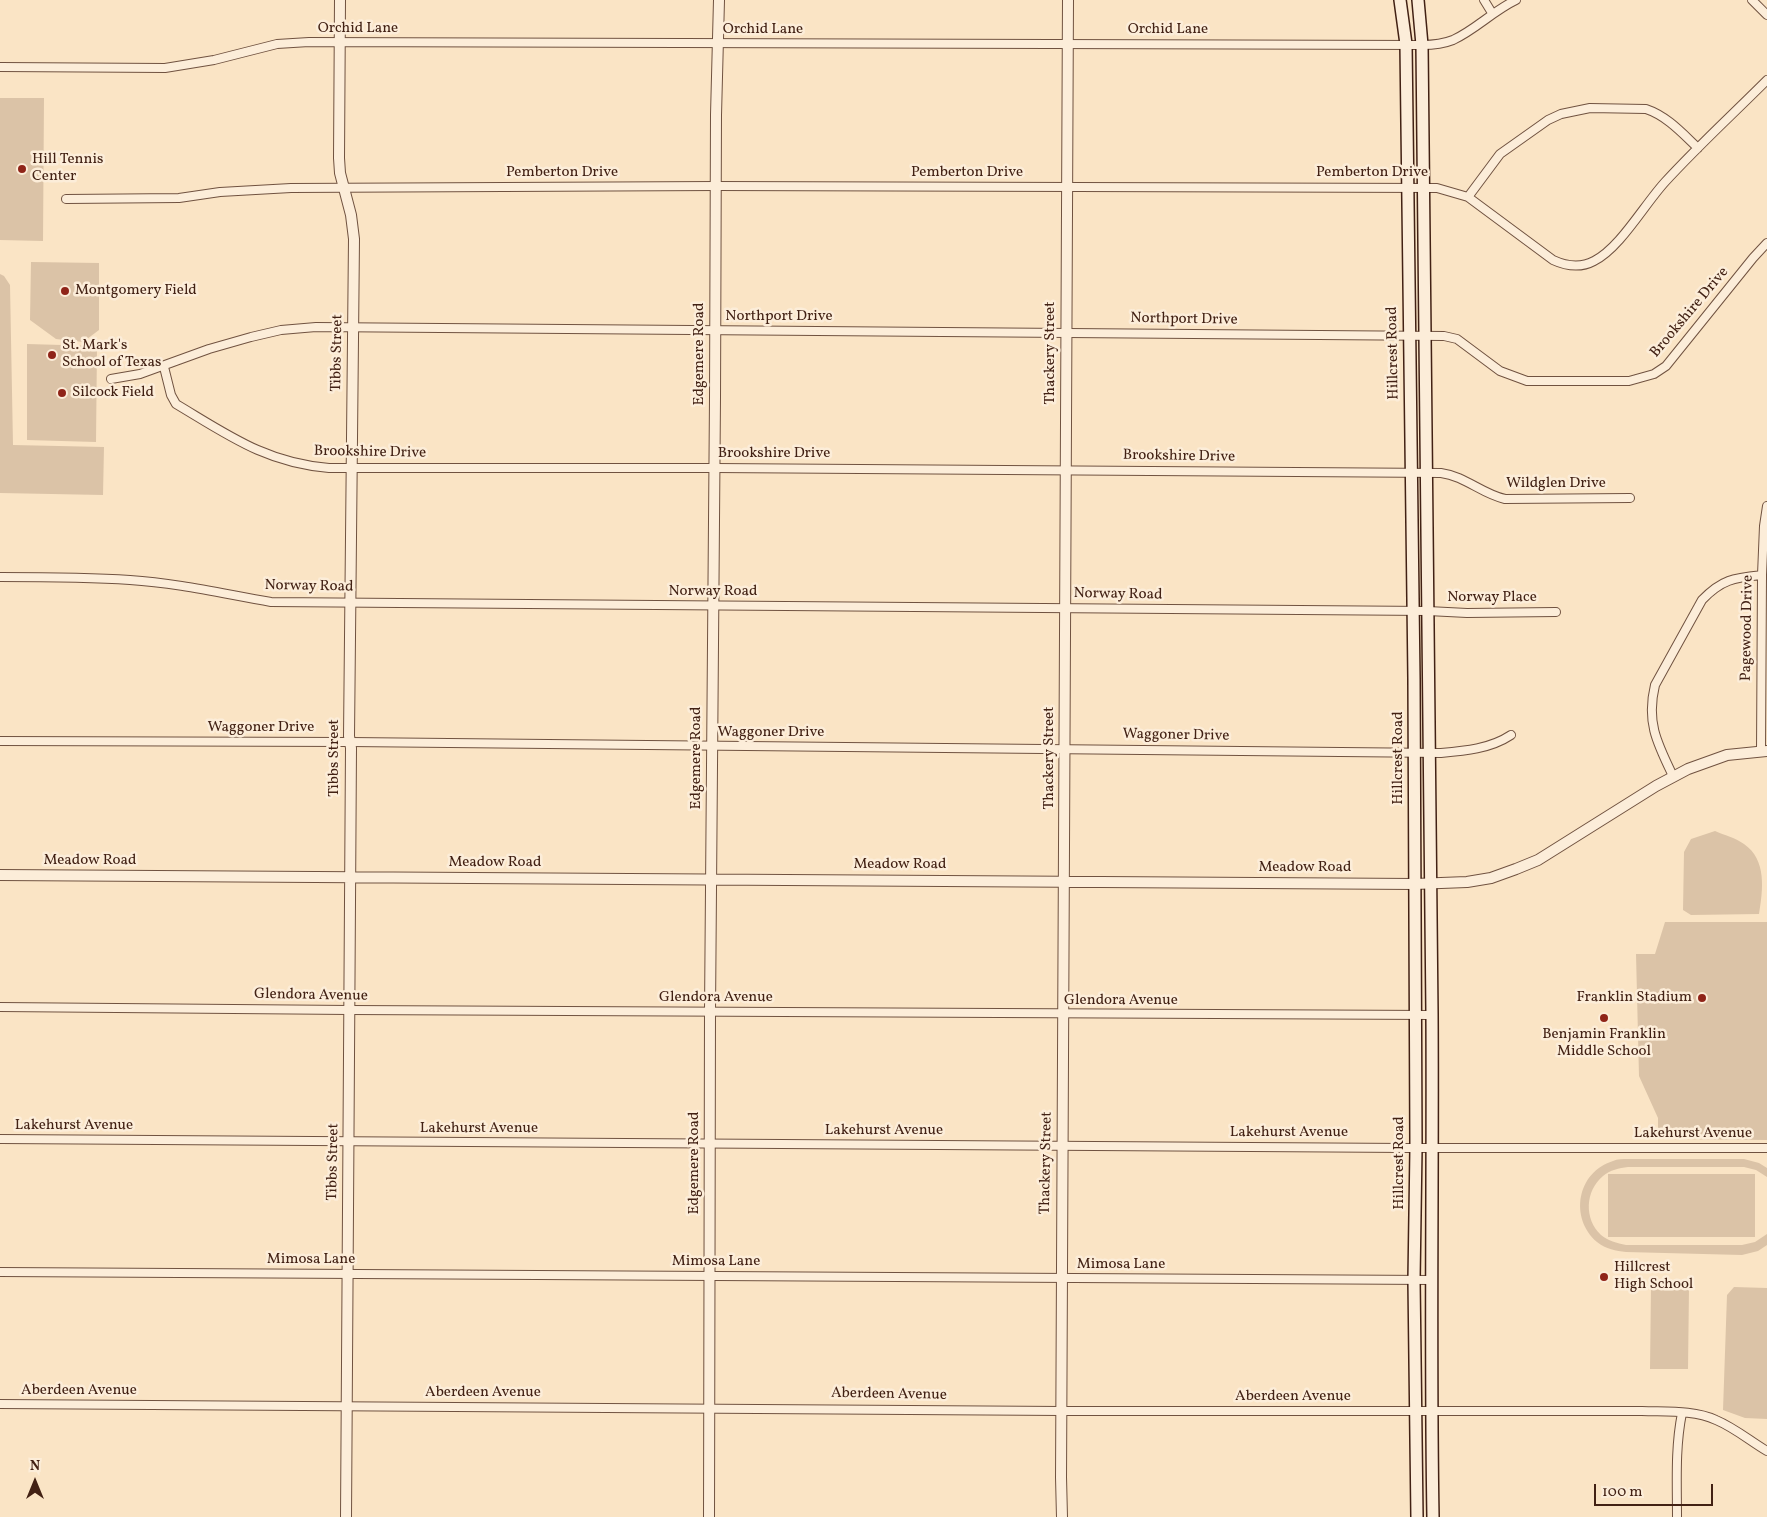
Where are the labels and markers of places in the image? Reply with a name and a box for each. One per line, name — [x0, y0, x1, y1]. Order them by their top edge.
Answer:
place label: Hill Tennis Center — [32, 151, 103, 186]
marker: Hill Tennis Center — [16, 163, 28, 175]
place label: Montgomery Field — [75, 282, 197, 300]
marker: Montgomery Field — [59, 285, 71, 297]
place label: St. Mark's School of Texas — [62, 337, 161, 372]
marker: St. Mark's School of Texas — [46, 349, 58, 361]
place label: Silcock Field — [72, 384, 154, 402]
marker: Silcock Field — [56, 387, 68, 399]
place label: Franklin Stadium — [1576, 989, 1692, 1007]
marker: Franklin Stadium — [1696, 992, 1708, 1004]
marker: Benjamin Franklin Middle School — [1598, 1012, 1610, 1024]
place label: Benjamin Franklin Middle School — [1542, 1026, 1666, 1061]
place label: Hillcrest High School — [1614, 1259, 1693, 1294]
marker: Hillcrest High School — [1598, 1271, 1610, 1283]

